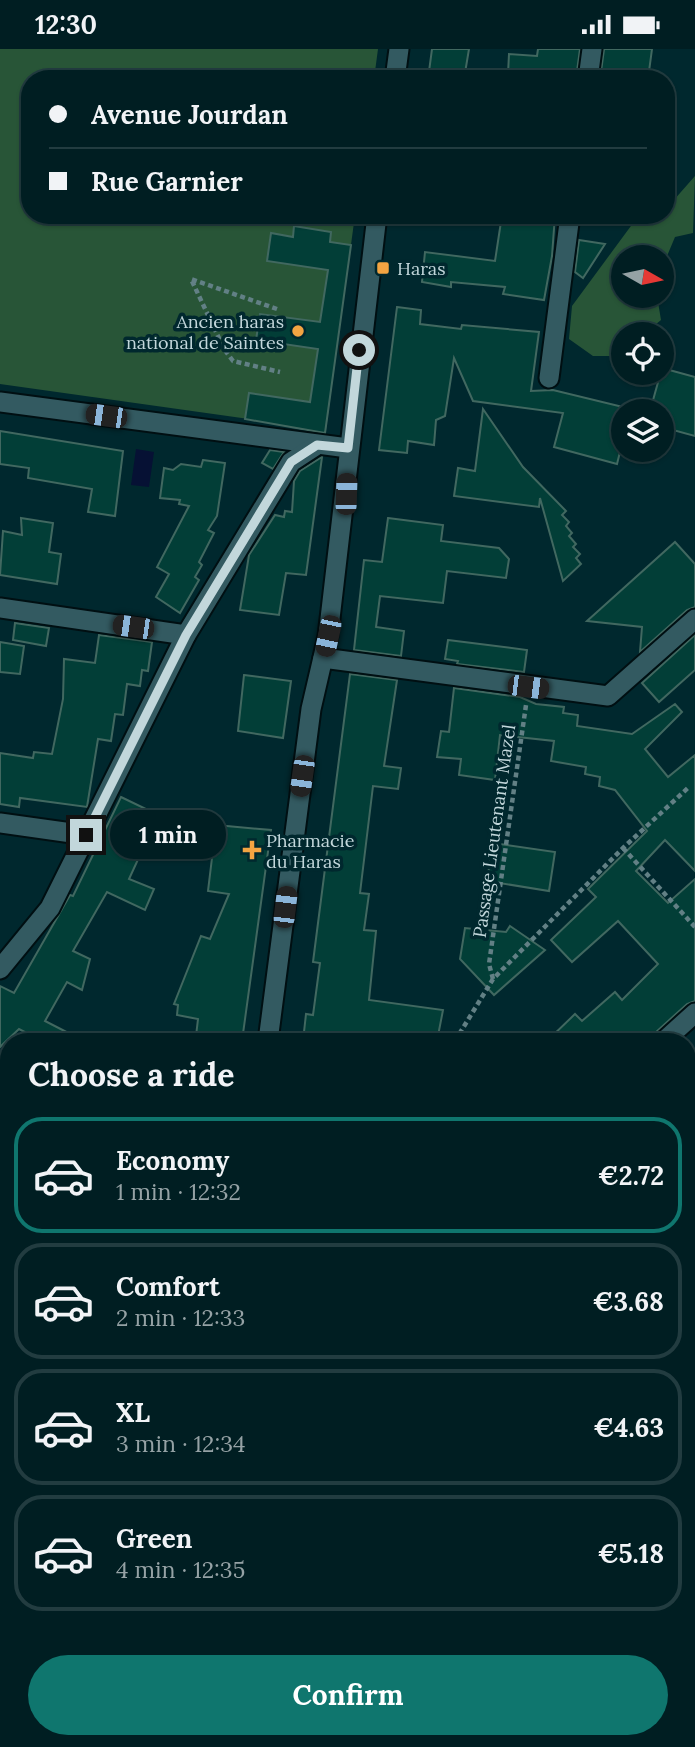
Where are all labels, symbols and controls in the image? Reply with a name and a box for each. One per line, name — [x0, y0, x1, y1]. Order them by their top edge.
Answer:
text: 12:30 — [35, 8, 97, 41]
text: Avenue Jourdan — [91, 98, 288, 131]
text: Rue Garnier — [91, 165, 243, 198]
north arrow — [611, 245, 674, 308]
map controls — [611, 245, 674, 462]
place label: Haras — [397, 257, 445, 280]
marker: Haras — [375, 260, 391, 276]
place label: Ancien haras national de Saintes — [126, 310, 284, 354]
button: locate — [611, 322, 674, 385]
marker: Ancien haras national de Saintes — [290, 323, 306, 339]
route start — [343, 334, 375, 366]
button: layers — [611, 399, 674, 462]
car — [84, 403, 129, 429]
car — [335, 473, 358, 515]
car — [314, 613, 343, 659]
car — [111, 614, 156, 640]
car — [506, 674, 551, 700]
street label: Passage Lieutenant Mazel — [468, 723, 520, 939]
car — [289, 754, 316, 798]
callout: 1 min — [110, 811, 226, 859]
route end — [70, 819, 102, 851]
text: 1 min — [139, 820, 197, 849]
place label: Pharmacie du Haras — [266, 829, 355, 873]
marker: Pharmacie du Haras — [244, 842, 260, 858]
car — [273, 885, 298, 929]
text: Choose a ride — [28, 1054, 235, 1095]
icon: car — [32, 1144, 95, 1207]
text: Economy — [116, 1144, 229, 1177]
text: €2.72 — [598, 1159, 664, 1192]
text: 1 min · 12:32 — [116, 1177, 241, 1206]
icon: car — [32, 1270, 95, 1333]
text: Comfort — [116, 1270, 220, 1303]
text: €3.68 — [593, 1285, 664, 1318]
text: 2 min · 12:33 — [116, 1303, 245, 1332]
icon: car — [32, 1396, 95, 1459]
text: XL — [116, 1396, 150, 1429]
text: €4.63 — [593, 1411, 664, 1444]
text: 3 min · 12:34 — [116, 1429, 245, 1458]
icon: car — [32, 1522, 95, 1585]
text: Green — [116, 1522, 192, 1555]
text: €5.18 — [597, 1537, 664, 1570]
text: 4 min · 12:35 — [116, 1555, 245, 1584]
button: Confirm — [28, 1655, 668, 1735]

